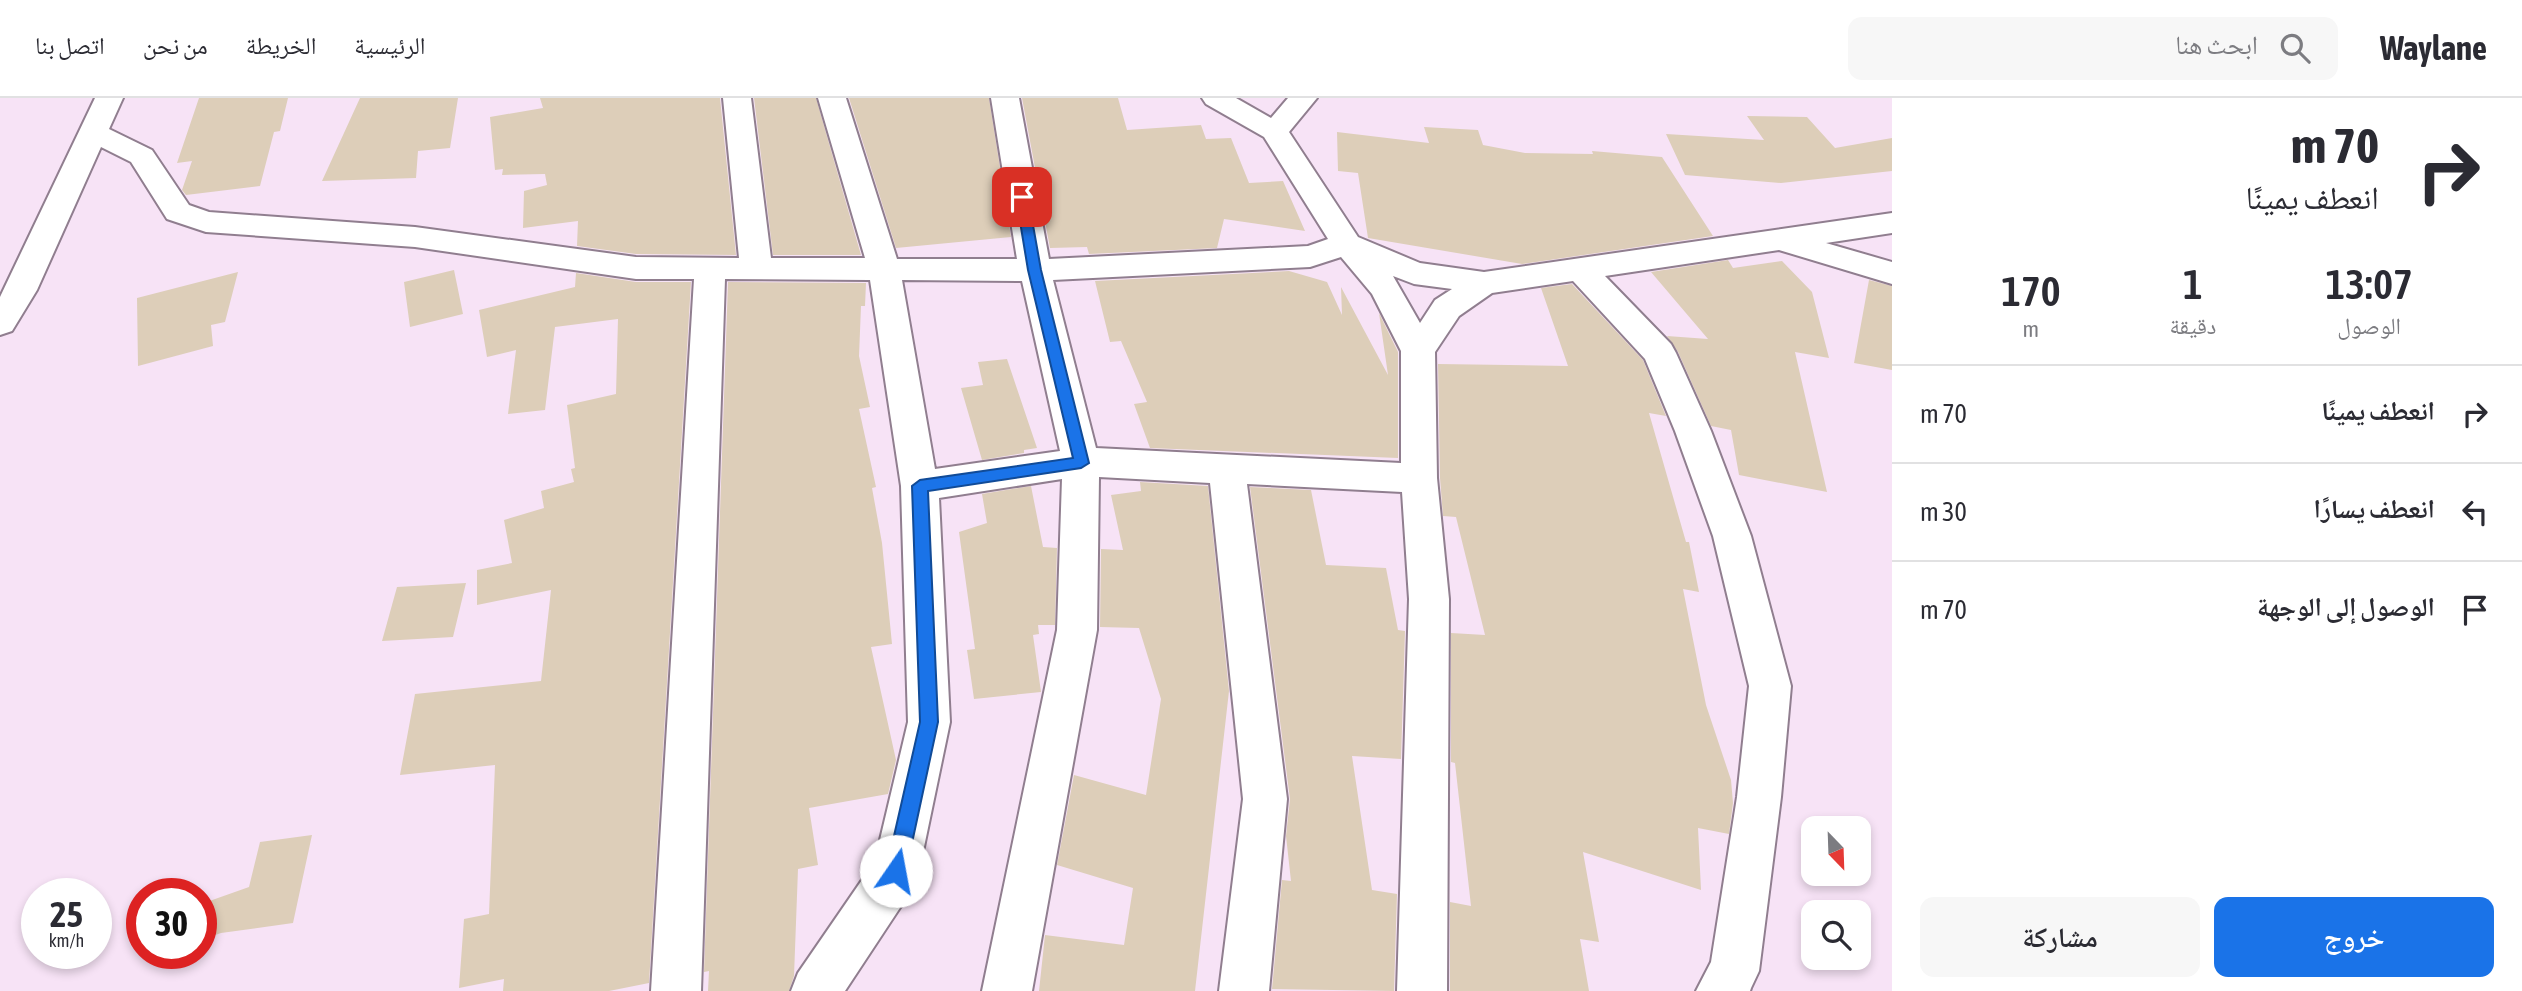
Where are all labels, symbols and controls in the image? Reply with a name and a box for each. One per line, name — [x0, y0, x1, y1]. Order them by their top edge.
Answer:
search box — [1848, 17, 2338, 80]
icon: search — [2276, 29, 2314, 67]
text: Waylane — [2380, 29, 2487, 67]
text: ابحث هنا — [2175, 30, 2258, 60]
text: اتصل بنا — [35, 32, 105, 59]
text: من نحن — [143, 32, 208, 59]
text: الخريطة — [246, 32, 316, 59]
text: الرئيسية — [354, 32, 425, 59]
text: 70 m — [2291, 117, 2379, 173]
icon: right — [2403, 126, 2494, 217]
pin — [992, 167, 1052, 227]
icon: arrive — [1003, 178, 1041, 216]
text: انعطف يمينًا — [2246, 179, 2379, 216]
text: 1 — [2183, 260, 2203, 308]
text: 13:07 — [2326, 260, 2413, 308]
text: 170 — [2001, 267, 2060, 315]
text: دقيقة — [2170, 313, 2216, 339]
text: الوصول — [2337, 313, 2401, 339]
text: m — [2023, 316, 2039, 342]
icon: right — [2456, 395, 2494, 433]
text: انعطف يمينًا — [2321, 396, 2435, 426]
text: 70 m — [1920, 399, 1967, 429]
icon: left — [2456, 493, 2494, 531]
text: انعطف يسارًا — [2314, 494, 2435, 524]
text: 30 m — [1920, 497, 1967, 527]
icon: arrive — [2456, 591, 2494, 629]
text: الوصول إلى الوجهة — [2257, 592, 2435, 622]
text: 70 m — [1920, 595, 1967, 625]
north arrow — [1801, 816, 1871, 886]
map controls — [1801, 816, 1871, 970]
position arrow — [859, 834, 933, 908]
speed limit sign: 30 — [126, 878, 217, 969]
text: 25 — [50, 894, 83, 934]
button: مشاركة — [1920, 897, 2200, 977]
button: خروج — [2214, 897, 2494, 977]
button: search — [1801, 900, 1871, 970]
text: km/h — [49, 930, 84, 951]

